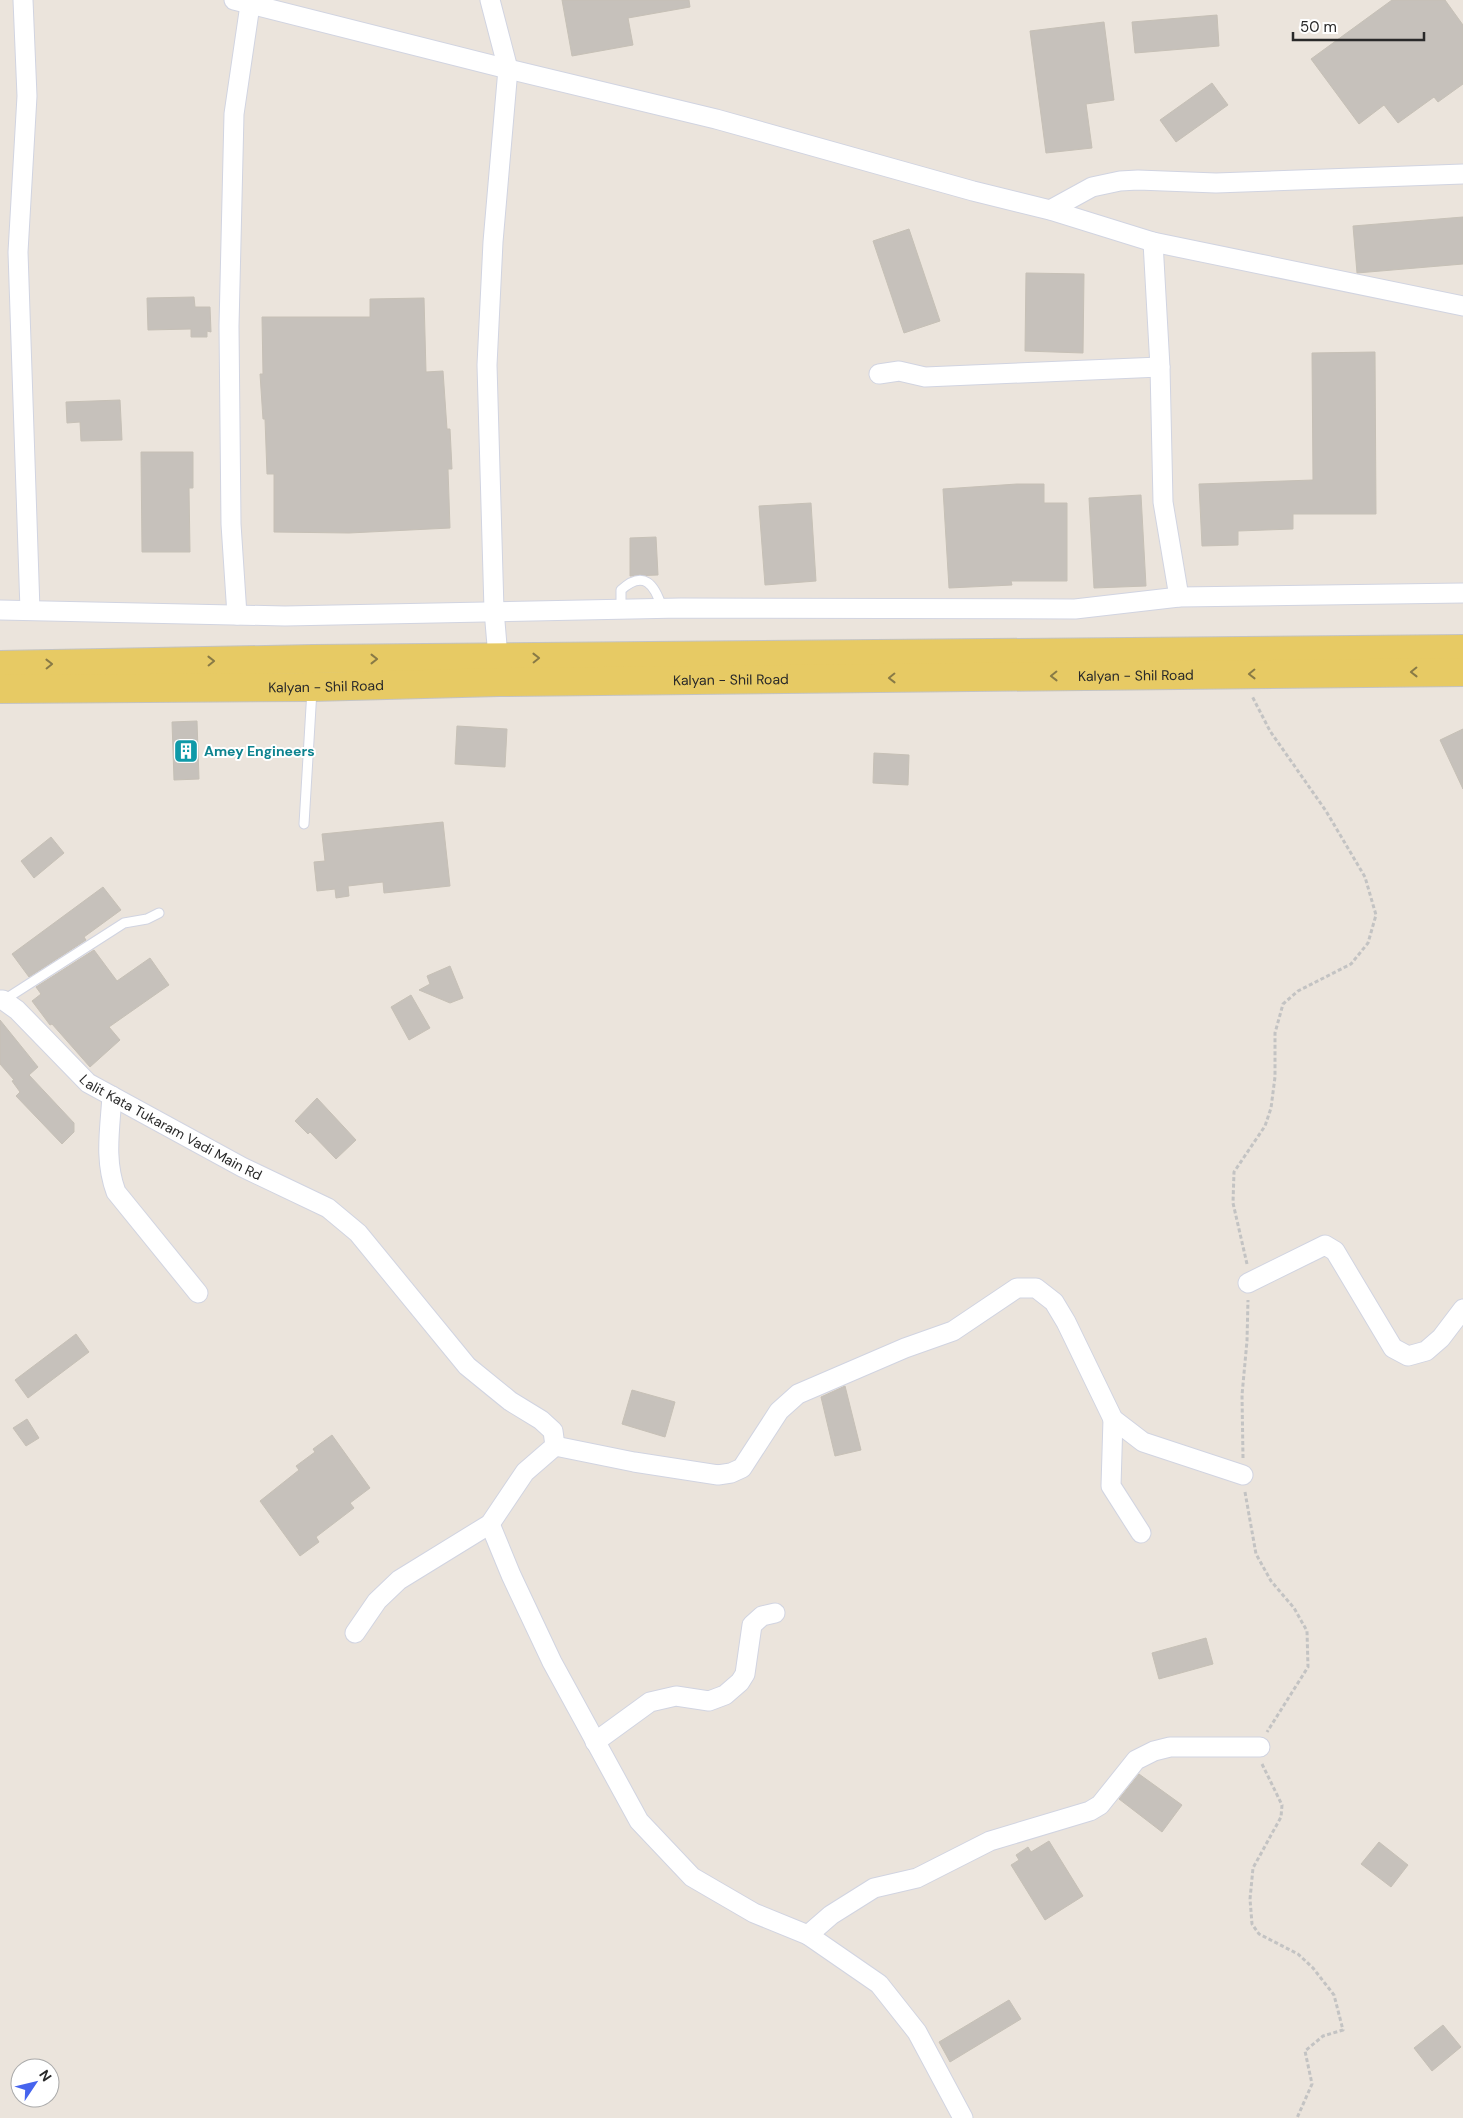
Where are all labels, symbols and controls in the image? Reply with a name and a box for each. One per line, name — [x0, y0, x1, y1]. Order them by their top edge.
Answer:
scale bar — [1293, 10, 1424, 42]
text: 50 m — [1300, 17, 1337, 37]
one-way arrow — [532, 653, 540, 663]
one-way arrow — [370, 654, 378, 664]
one-way arrow — [207, 656, 215, 667]
one-way arrow — [45, 659, 53, 670]
street label: Kalyan - Shil Road — [1078, 666, 1194, 685]
one-way arrow — [1410, 667, 1418, 677]
one-way arrow — [1248, 669, 1256, 679]
street label: Kalyan - Shil Road — [673, 670, 789, 689]
one-way arrow — [1050, 671, 1058, 681]
one-way arrow — [888, 673, 896, 683]
street label: Kalyan - Shil Road — [268, 676, 384, 696]
building icon: Amey Engineers — [173, 738, 199, 764]
place label: Amey Engineers — [204, 742, 315, 760]
street label: Lalit Kata Tukaram Vadi Main Rd — [76, 1071, 265, 1184]
north arrow — [10, 2058, 60, 2108]
text: N — [35, 2066, 56, 2085]

